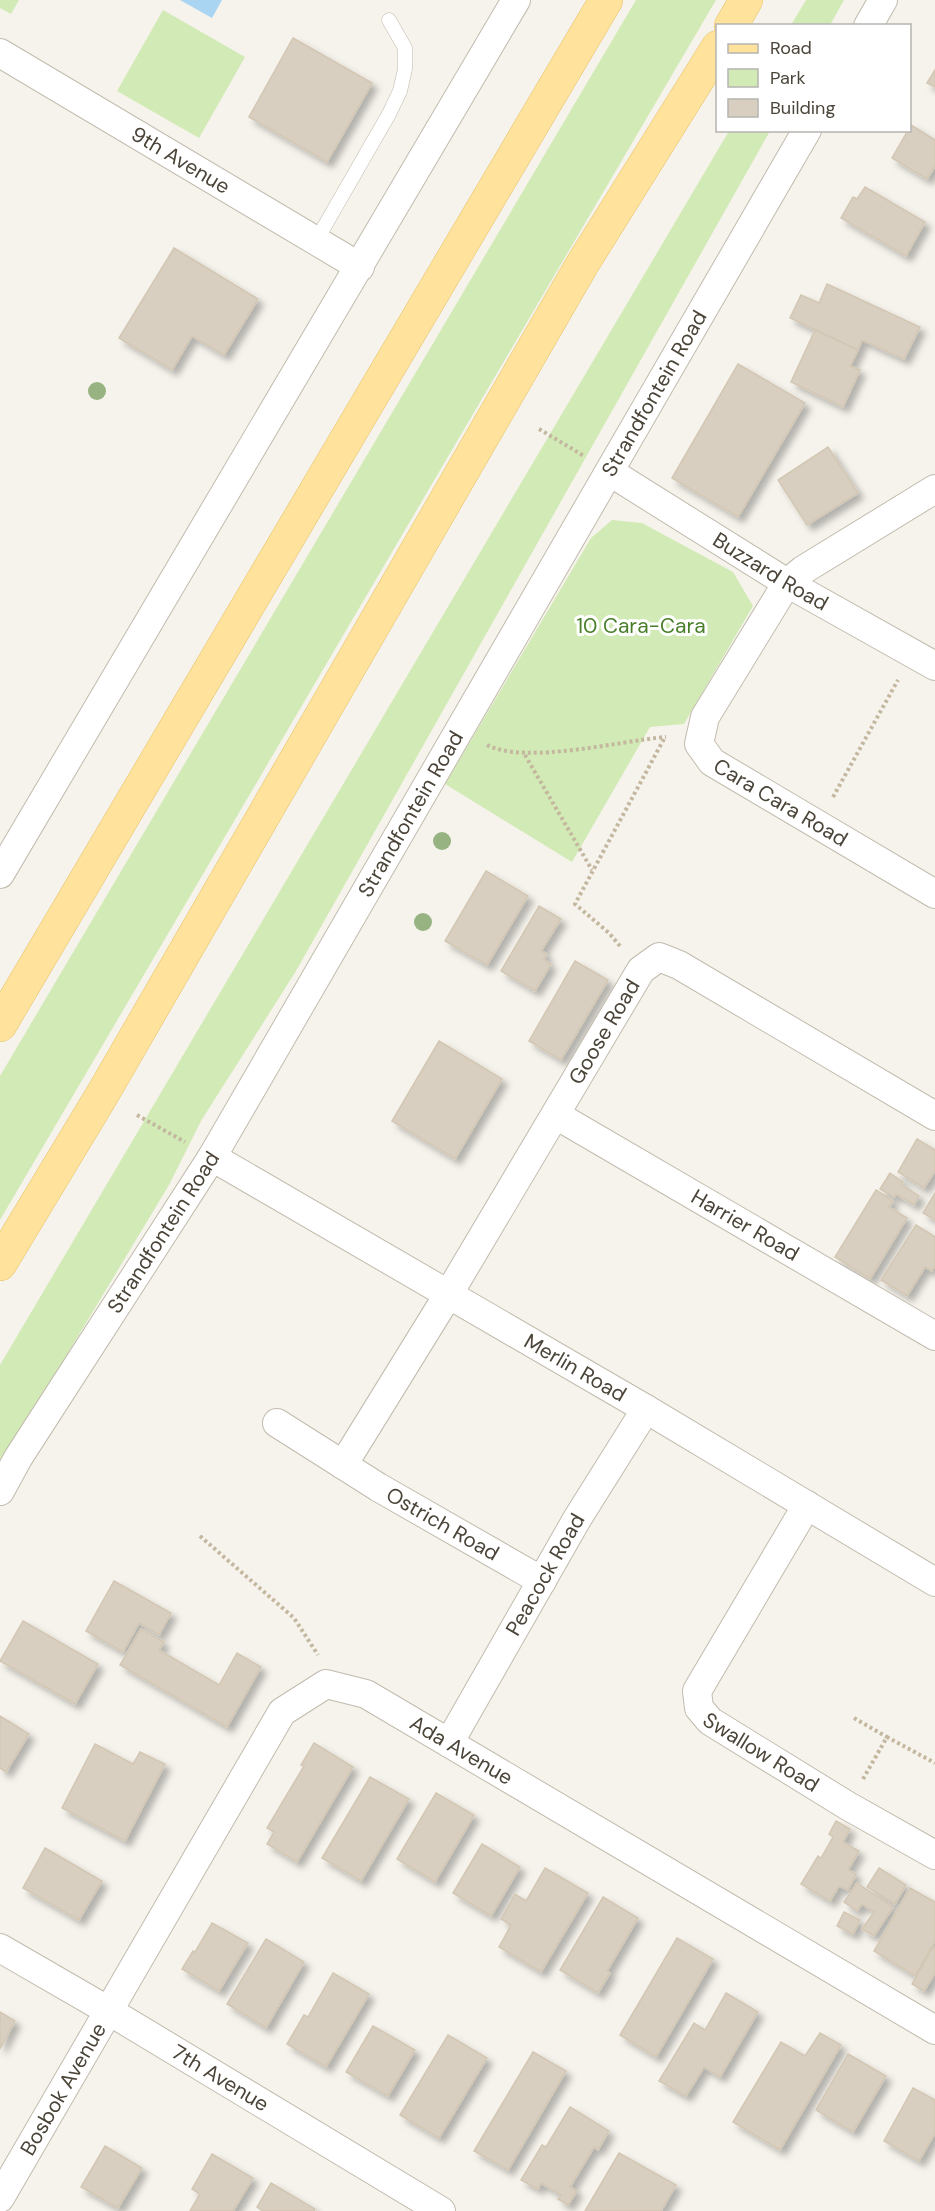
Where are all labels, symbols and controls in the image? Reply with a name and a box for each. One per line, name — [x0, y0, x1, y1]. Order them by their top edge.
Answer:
legend — [716, 24, 911, 132]
text: Road — [770, 36, 812, 60]
text: Park — [770, 66, 806, 90]
text: Building — [770, 96, 835, 120]
street label: 9th Avenue — [126, 120, 235, 201]
street label: Strandfontein Road — [595, 305, 713, 482]
street label: Buzzard Road — [707, 526, 833, 617]
park label: 10 Cara-Cara — [576, 612, 706, 640]
street label: Strandfontein Road — [352, 726, 470, 902]
street label: Cara Cara Road — [708, 752, 853, 853]
street label: Goose Road — [562, 974, 646, 1090]
street label: Strandfontein Road — [101, 1146, 226, 1319]
street label: Harrier Road — [686, 1183, 804, 1268]
street label: Merlin Road — [519, 1327, 631, 1409]
street label: Ostrich Road — [381, 1481, 504, 1567]
street label: Peacock Road — [499, 1508, 591, 1641]
street label: Swallow Road — [698, 1706, 824, 1799]
street label: Ada Avenue — [405, 1709, 518, 1792]
street label: Bosbok Avenue — [14, 2018, 113, 2160]
street label: 7th Avenue — [167, 2038, 274, 2118]

